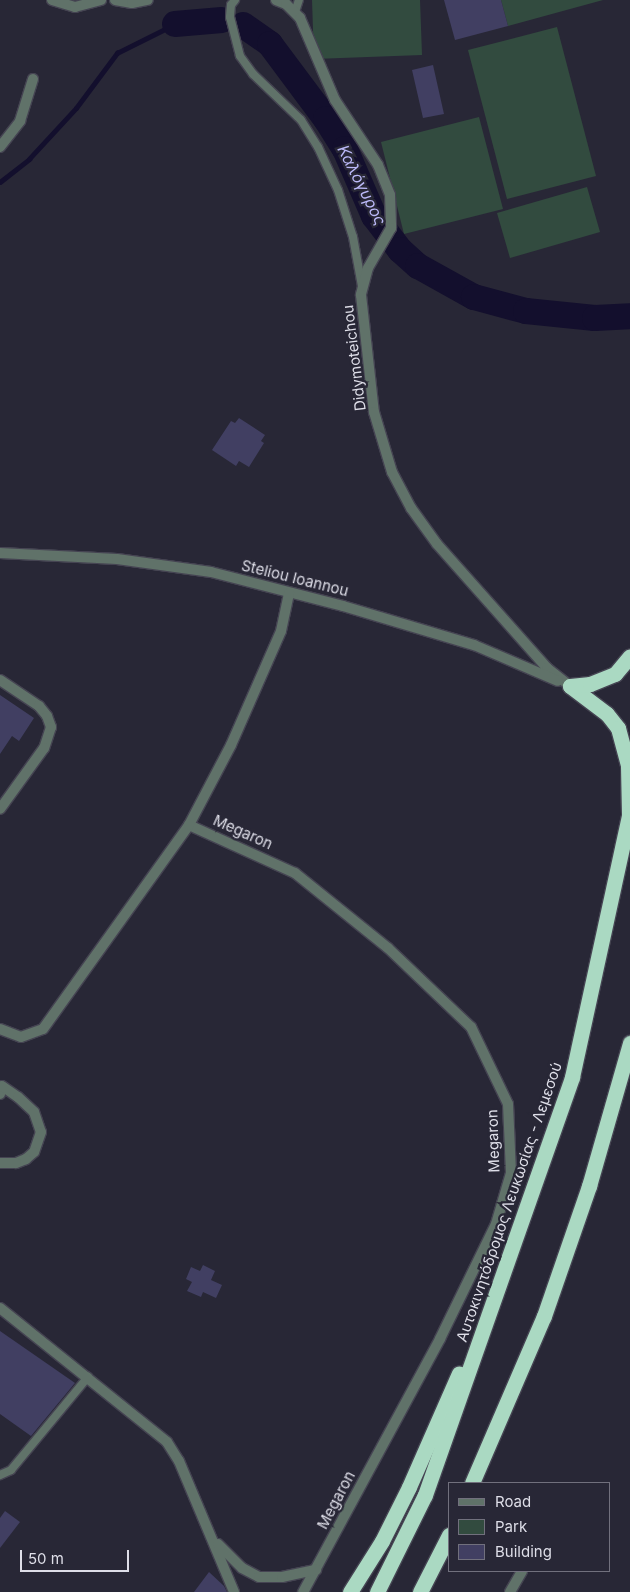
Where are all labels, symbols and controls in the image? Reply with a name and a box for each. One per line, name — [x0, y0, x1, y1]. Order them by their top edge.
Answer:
water label: Καλόγυρος — [334, 142, 390, 228]
street label: Didymoteichou — [339, 304, 369, 412]
street label: Steliou Ioannou — [240, 556, 350, 600]
street label: Megaron — [210, 811, 276, 853]
street label: Αυτοκινητόδρομος Λευκωσίας - Λεμεσού — [453, 1060, 565, 1344]
street label: Megaron — [483, 1109, 503, 1173]
street label: Megaron — [313, 1468, 359, 1532]
legend — [448, 1482, 610, 1572]
text: Road — [495, 1492, 531, 1511]
text: Park — [495, 1517, 527, 1536]
scale bar — [22, 1540, 131, 1572]
text: Building — [495, 1542, 552, 1561]
text: 50 m — [28, 1549, 64, 1568]

